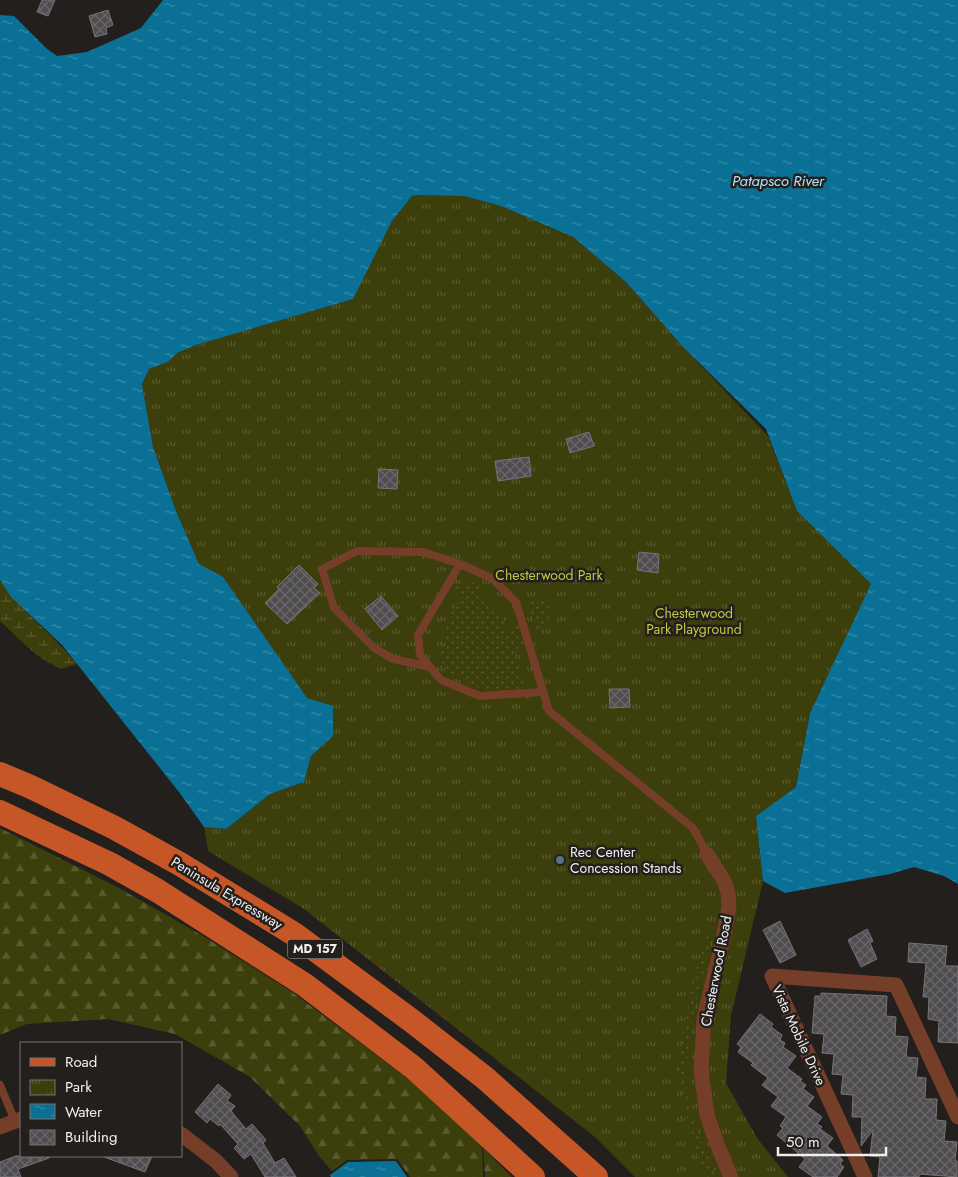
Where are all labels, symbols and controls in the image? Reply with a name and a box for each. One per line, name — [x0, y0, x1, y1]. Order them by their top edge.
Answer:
water label: Patapsco River — [732, 170, 825, 192]
park label: Chesterwood Park — [495, 565, 603, 585]
park label: Chesterwood Park Playground — [646, 603, 742, 639]
place label: Rec Center Concession Stands — [570, 842, 682, 878]
street label: Peninsula Expressway — [167, 852, 287, 935]
marker: Rec Center Concession Stands — [554, 854, 566, 866]
street label: Chesterwood Road — [695, 914, 737, 1028]
road number: MD 157 — [288, 940, 342, 959]
street label: Vista Mobile Drive — [767, 981, 831, 1089]
legend — [20, 1042, 182, 1157]
text: Road — [65, 1051, 97, 1073]
text: Park — [65, 1076, 92, 1098]
text: Water — [65, 1101, 103, 1123]
scale bar — [778, 1124, 886, 1156]
text: Building — [65, 1126, 117, 1148]
text: 50 m — [786, 1131, 820, 1153]

